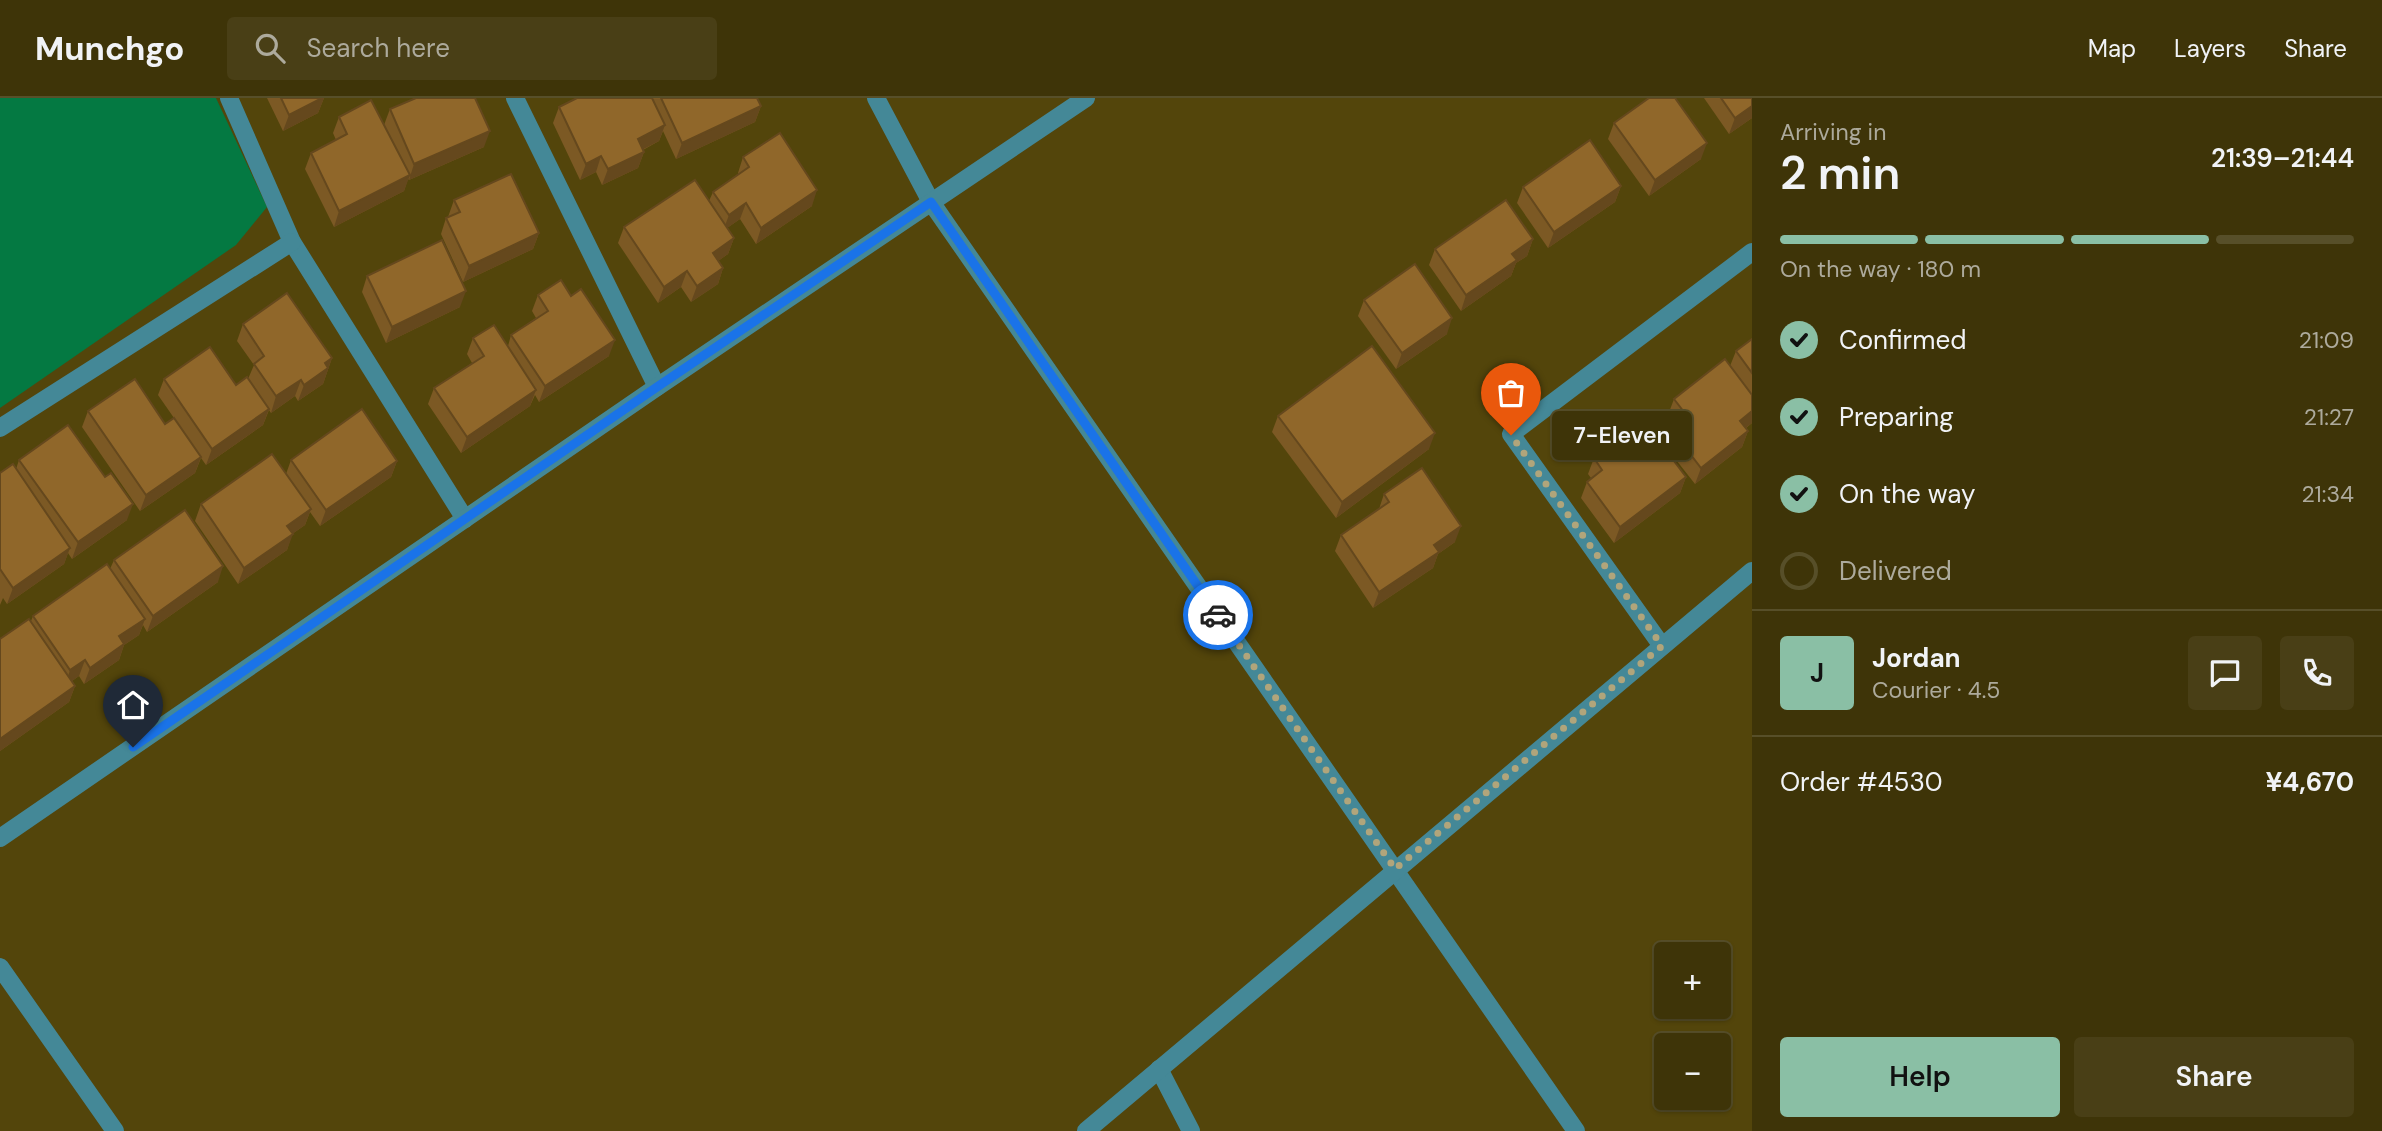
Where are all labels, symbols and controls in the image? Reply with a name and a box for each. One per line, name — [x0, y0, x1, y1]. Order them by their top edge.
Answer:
search box — [227, 17, 717, 80]
text: Munchgo — [35, 27, 185, 70]
icon: search — [251, 29, 289, 67]
text: Search here — [307, 31, 450, 65]
text: Map — [2088, 33, 2136, 64]
text: Layers — [2174, 33, 2246, 64]
text: Share — [2284, 33, 2347, 64]
text: Arriving in — [1780, 117, 1886, 147]
text: 21:39–21:44 — [2211, 141, 2354, 175]
text: 2 min — [1780, 143, 1900, 203]
text: On the way · 180 m — [1780, 254, 1981, 284]
icon: check — [1780, 321, 1818, 359]
text: Confirmed — [1839, 323, 1966, 357]
text: 21:09 — [2299, 325, 2354, 355]
pin — [1481, 363, 1541, 435]
icon: bag — [1492, 374, 1530, 412]
icon: check — [1780, 398, 1818, 436]
text: Preparing — [1839, 400, 1954, 434]
text: 21:27 — [2304, 402, 2354, 432]
callout: 7-Eleven — [1553, 410, 1693, 460]
text: 7-Eleven — [1574, 420, 1670, 450]
icon: check — [1780, 475, 1818, 513]
text: On the way — [1839, 477, 1975, 511]
text: 21:34 — [2301, 479, 2354, 509]
text: Delivered — [1839, 554, 1952, 588]
courier — [1183, 580, 1253, 650]
icon: car — [1199, 596, 1237, 634]
button: chat — [2188, 636, 2262, 710]
button: phone — [2280, 636, 2354, 710]
text: Jordan — [1872, 641, 1961, 675]
text: J — [1810, 656, 1824, 690]
pin — [103, 675, 163, 747]
text: Courier · 4.5 — [1872, 675, 2000, 705]
icon: home — [114, 686, 152, 724]
text: Order #4530 — [1780, 765, 1943, 799]
text: ¥4,670 — [2265, 765, 2354, 799]
map controls — [1654, 942, 1731, 1110]
button: + — [1654, 942, 1731, 1019]
button: − — [1654, 1033, 1731, 1110]
button: Help — [1780, 1037, 2060, 1117]
button: Share — [2074, 1037, 2354, 1117]

